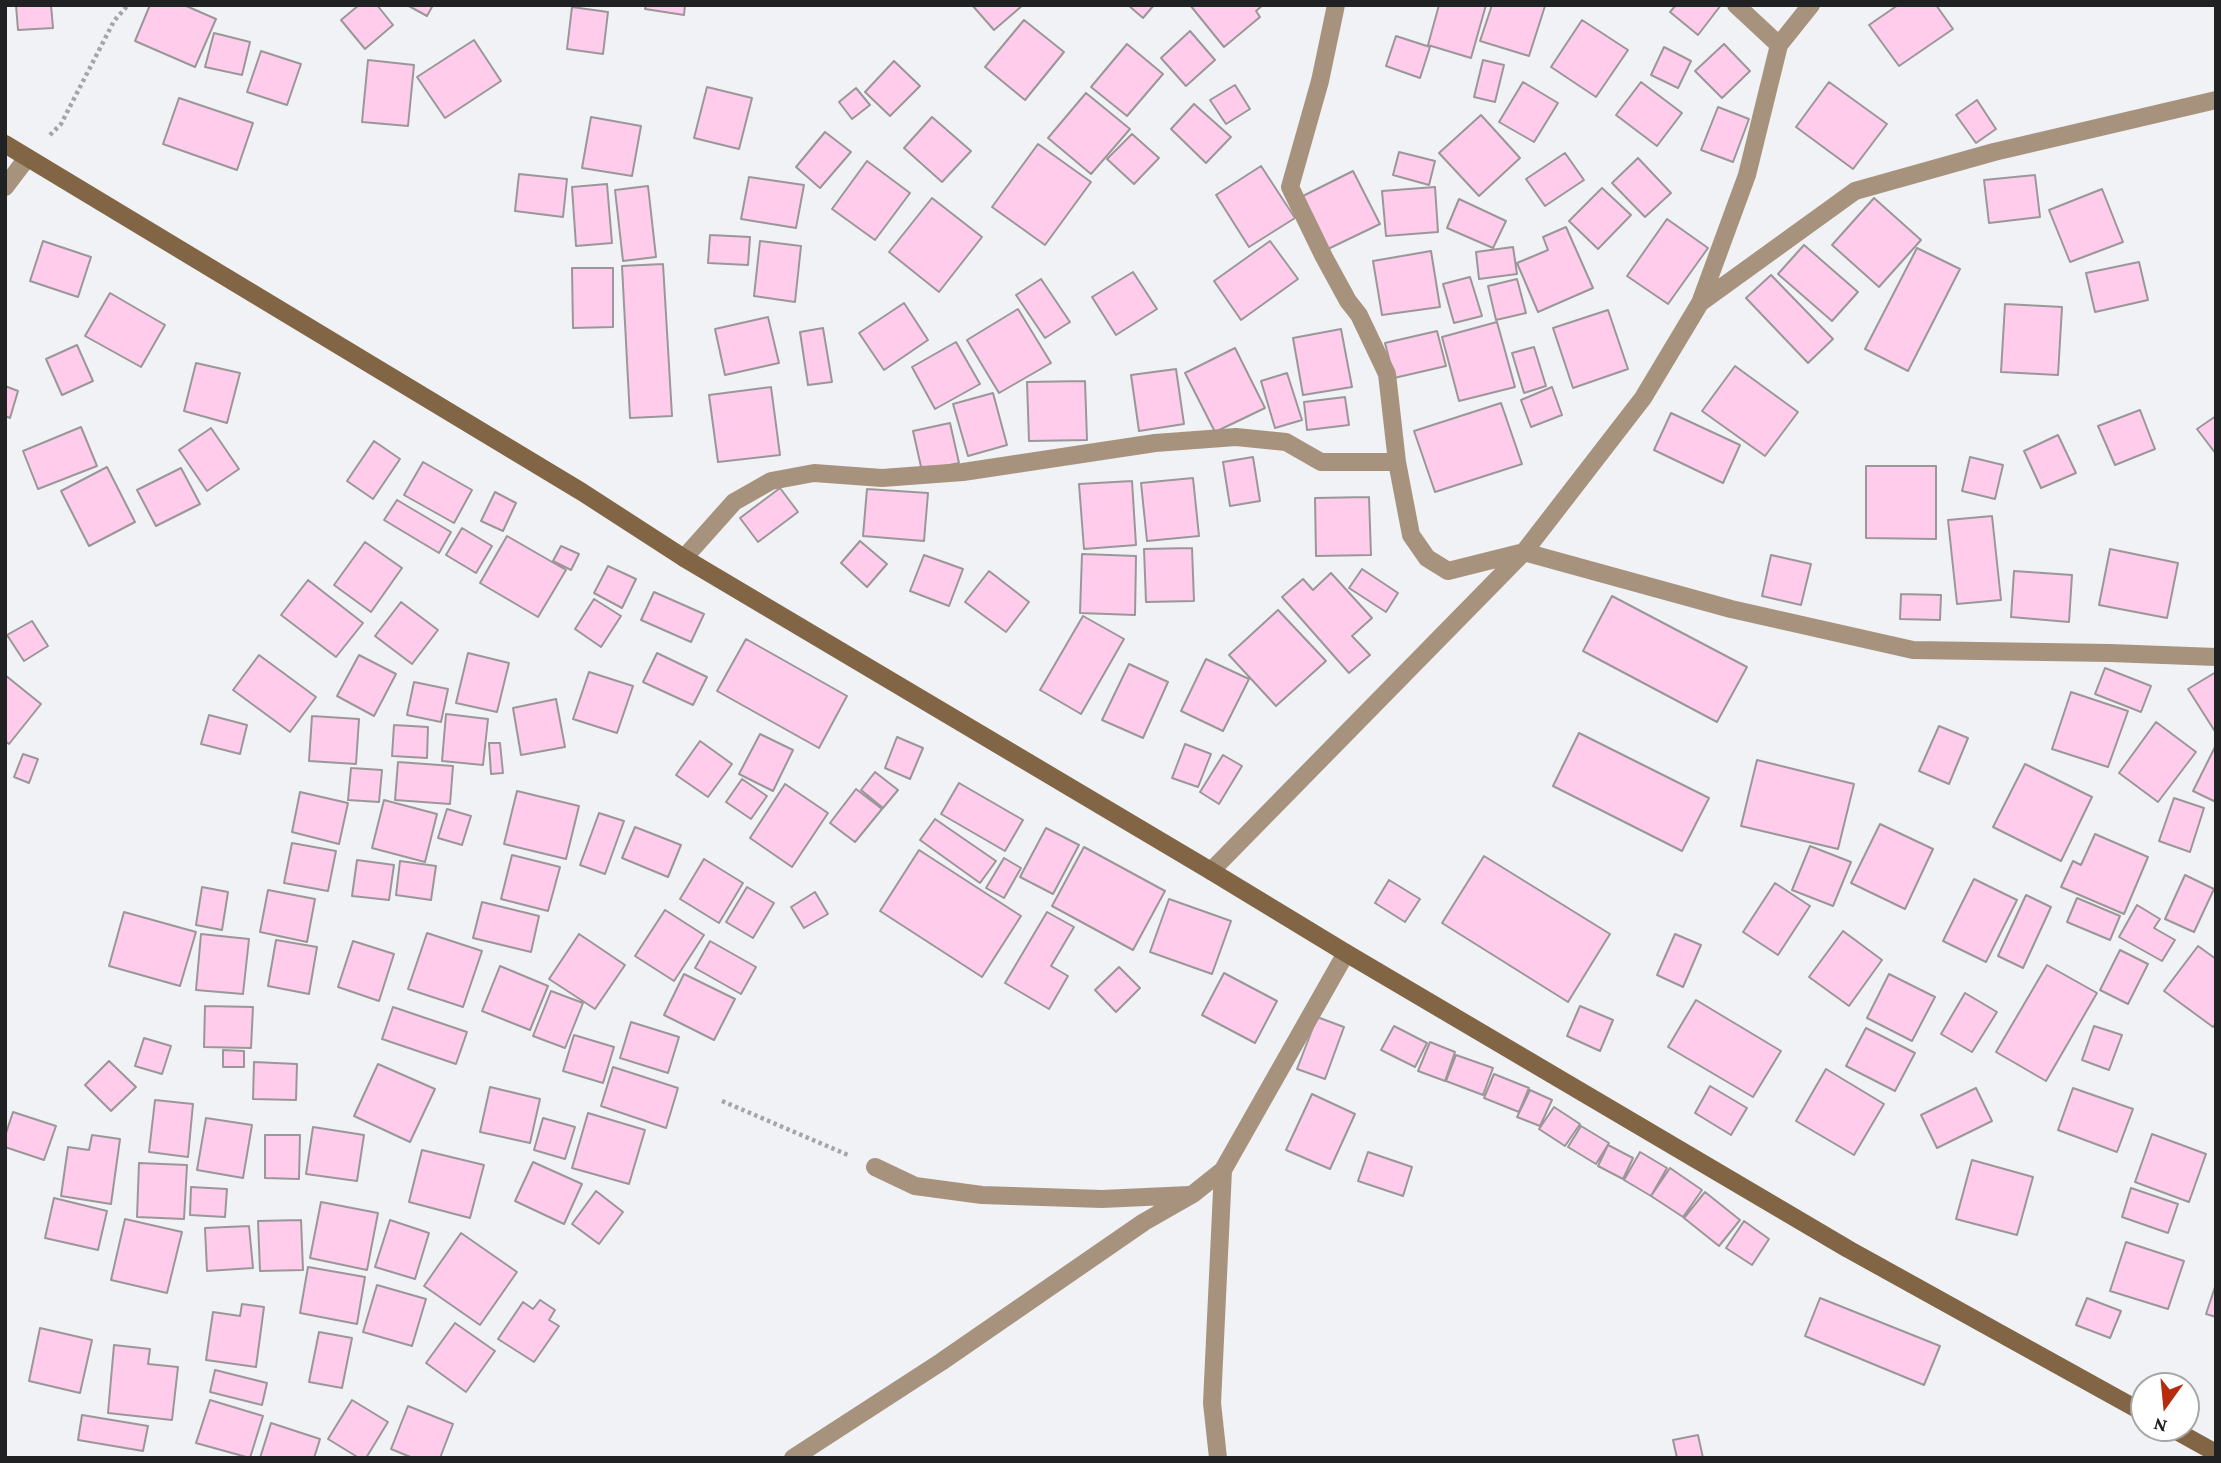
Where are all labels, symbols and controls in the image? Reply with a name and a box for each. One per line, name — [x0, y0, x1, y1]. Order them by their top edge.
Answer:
north arrow — [2130, 1372, 2200, 1442]
text: N — [2151, 1414, 2169, 1438]

